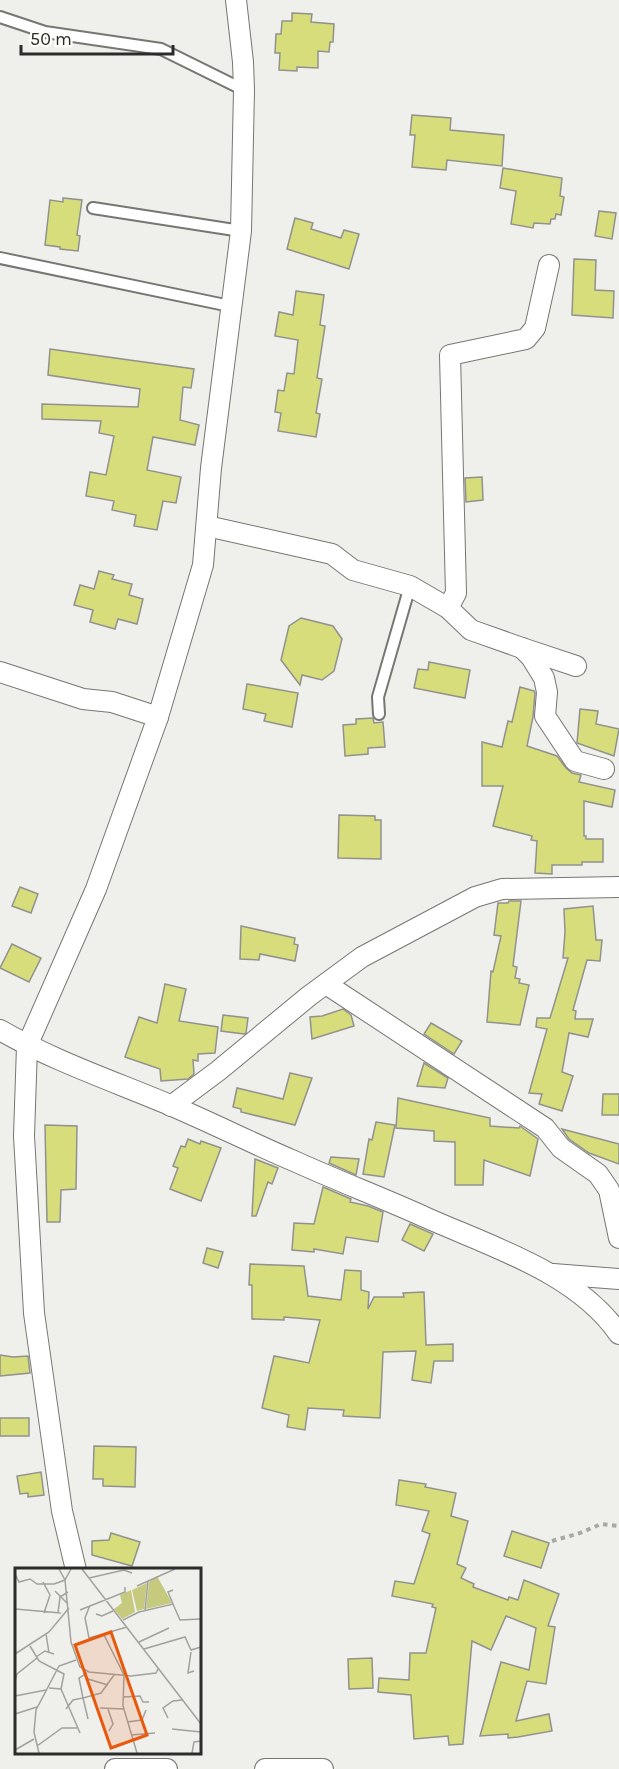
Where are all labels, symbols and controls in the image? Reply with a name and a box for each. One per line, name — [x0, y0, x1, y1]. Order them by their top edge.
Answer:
scale bar — [21, 18, 172, 56]
text: 50 m — [30, 28, 72, 50]
inset map — [15, 1568, 201, 1754]

